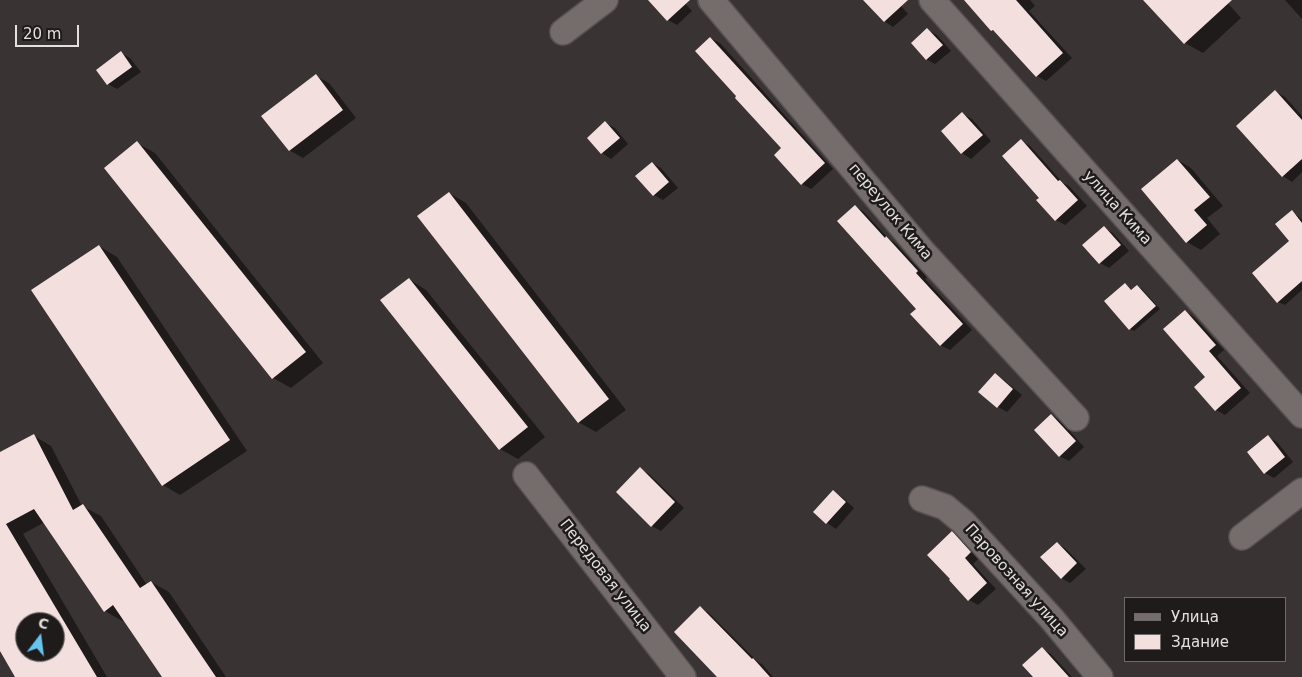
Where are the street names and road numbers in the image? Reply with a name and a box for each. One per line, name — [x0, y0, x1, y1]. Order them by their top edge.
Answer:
street label: переулок Кима — [844, 160, 936, 264]
street label: улица Кима — [1079, 167, 1155, 249]
street label: Передовая улица — [555, 516, 655, 636]
street label: Паровозная улица — [961, 521, 1071, 641]

